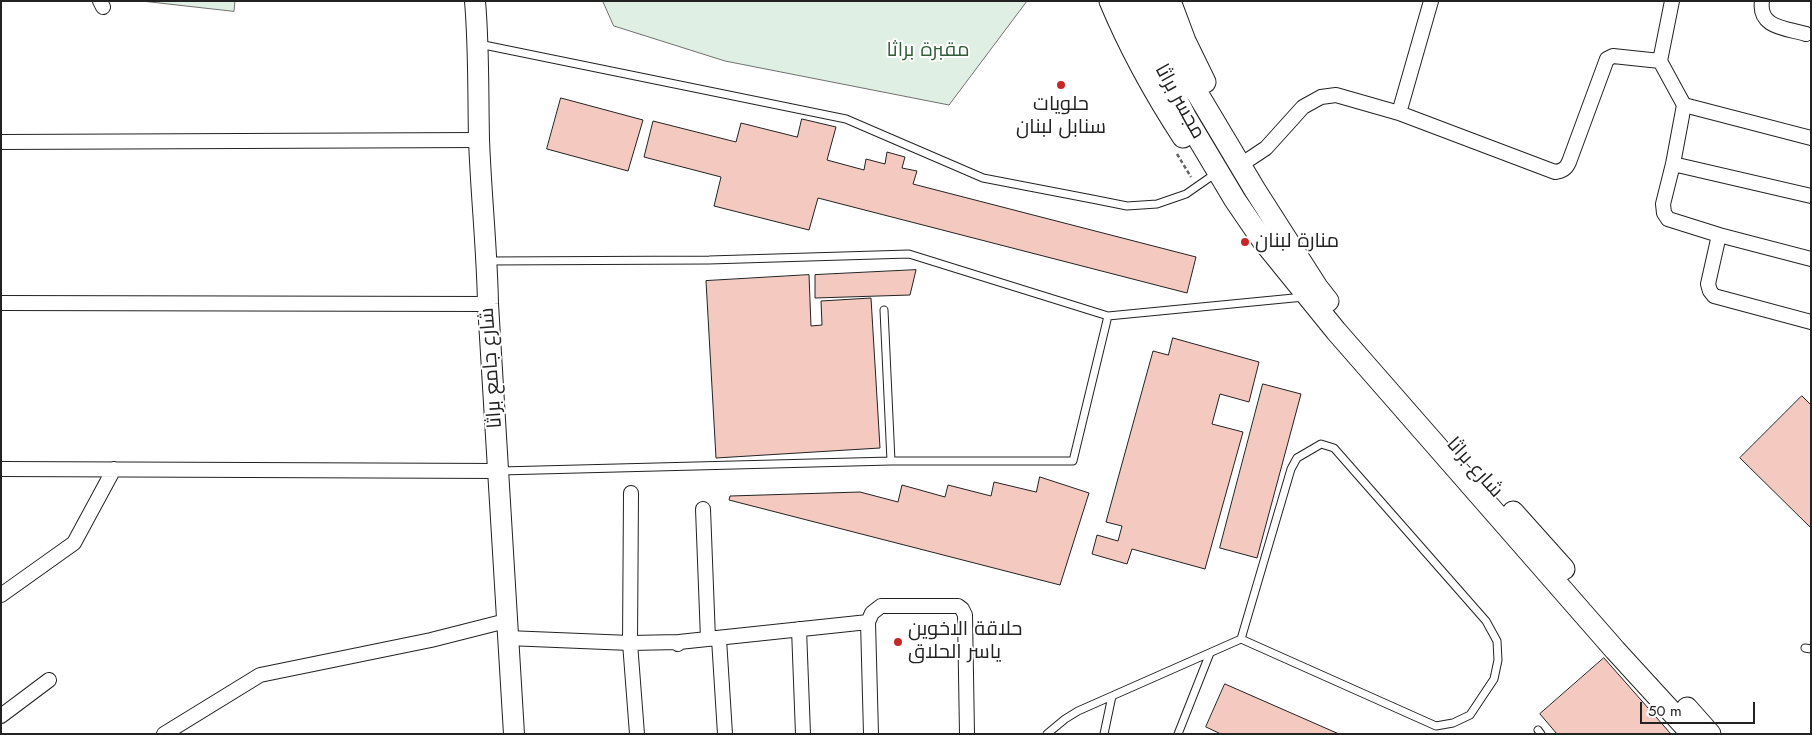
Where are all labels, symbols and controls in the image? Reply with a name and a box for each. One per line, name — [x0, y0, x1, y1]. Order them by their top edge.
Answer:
park label: مقبرة براثا — [886, 39, 970, 63]
street label: مجسر براثا — [1149, 60, 1209, 144]
marker: حلويات سنابل لبنان — [1055, 79, 1067, 91]
place label: حلويات سنابل لبنان — [1016, 93, 1106, 140]
place label: منارة لبنان — [1255, 230, 1339, 254]
marker: منارة لبنان — [1239, 236, 1251, 248]
street label: شارع جامع براثا — [476, 307, 508, 429]
street label: شارع براثا — [1441, 433, 1507, 503]
place label: حلاقة الاخوين ياسر الحلاق — [908, 618, 1022, 665]
marker: حلاقة الاخوين ياسر الحلاق — [892, 636, 904, 648]
scale bar — [1642, 692, 1757, 724]
text: 50 m — [1648, 700, 1682, 722]

